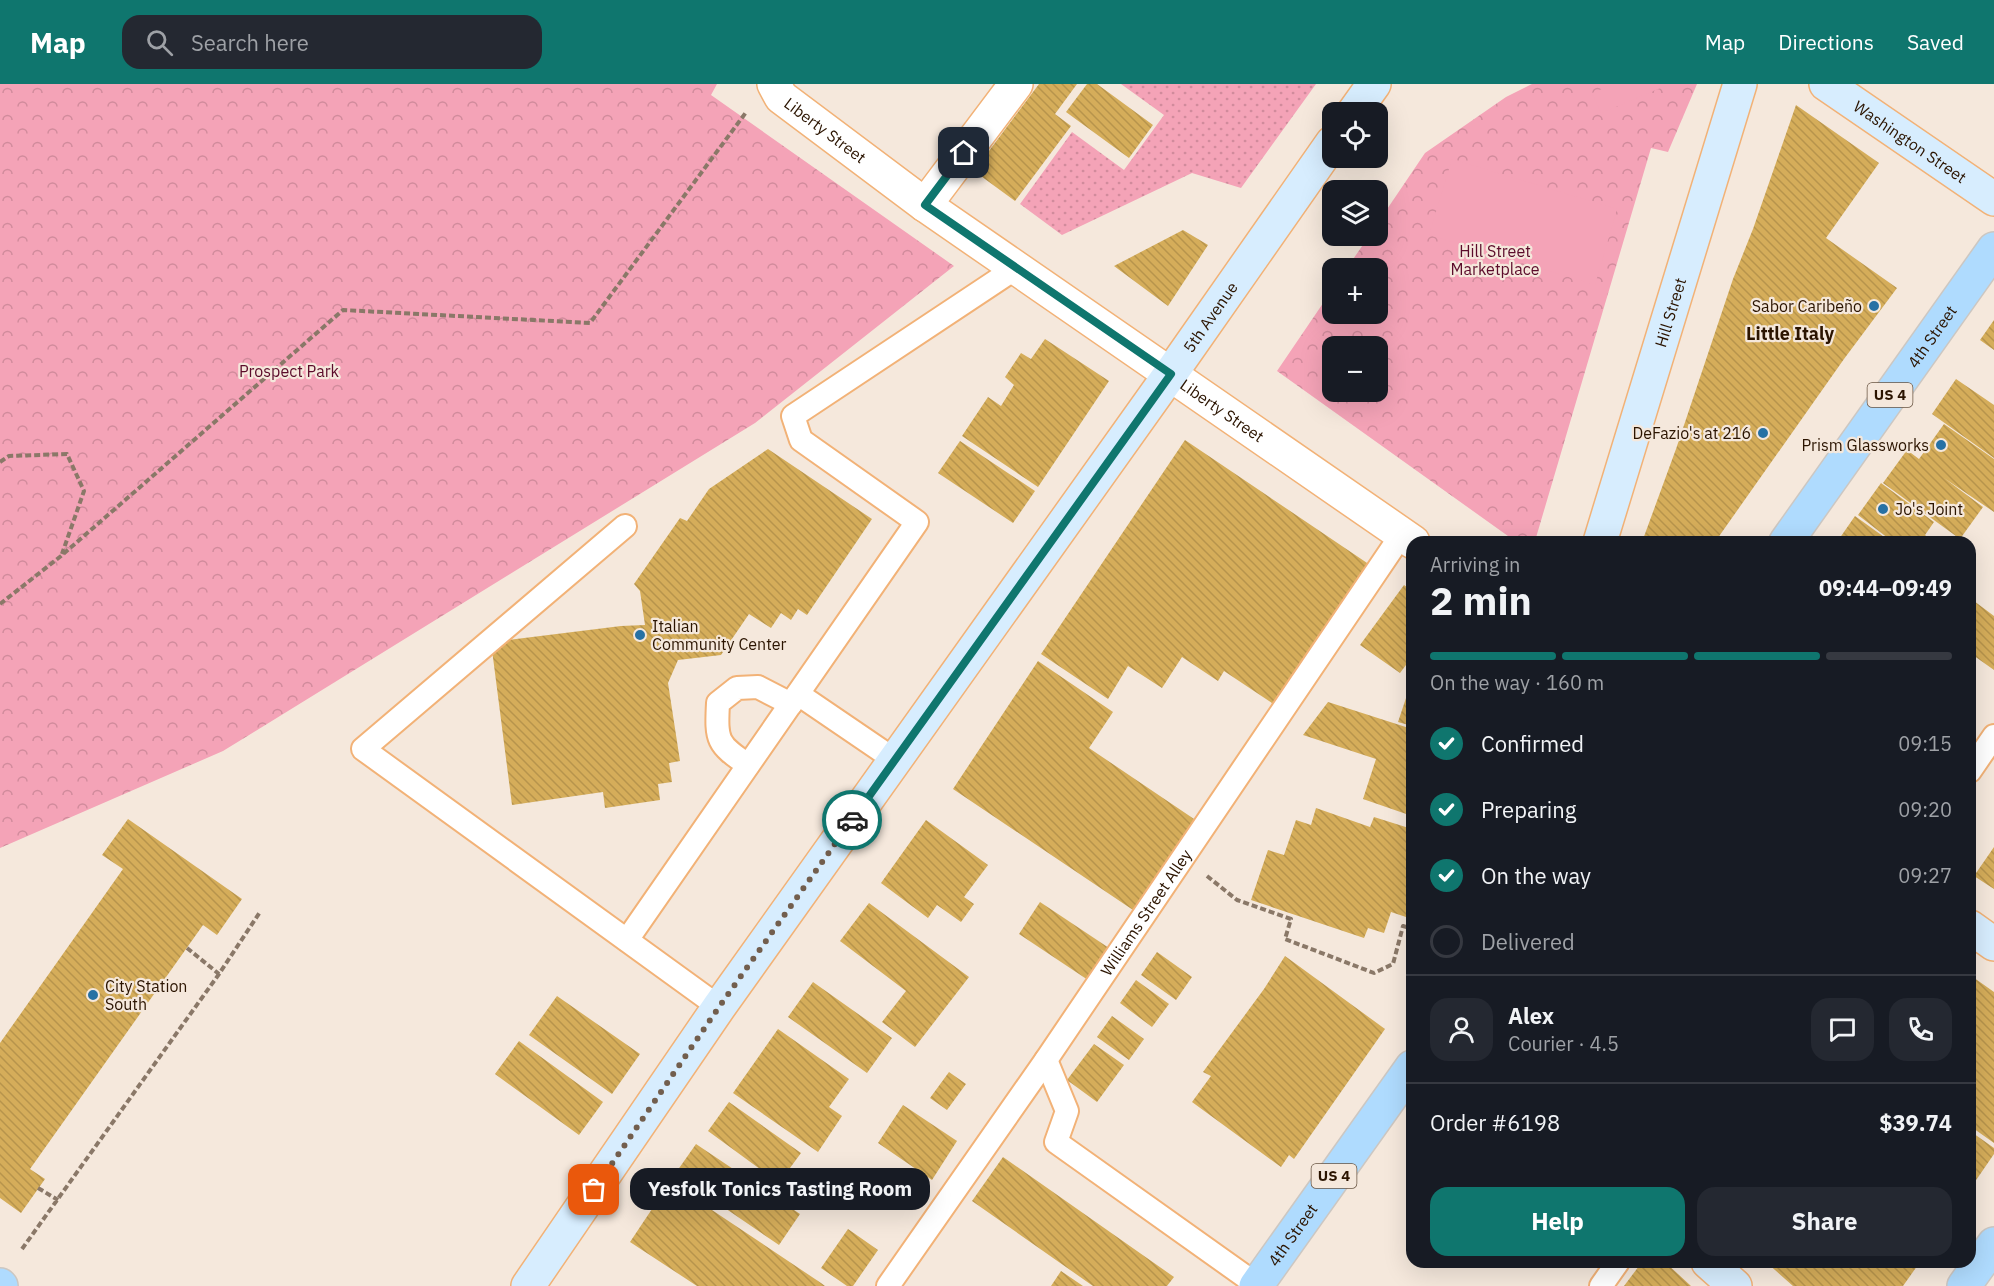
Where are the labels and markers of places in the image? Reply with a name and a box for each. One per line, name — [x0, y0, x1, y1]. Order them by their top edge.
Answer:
pin — [938, 127, 989, 178]
place label: Sabor Caribeño — [1752, 296, 1862, 316]
marker: Sabor Caribeño — [1867, 299, 1881, 313]
place label: DeFazio's at 216 — [1632, 423, 1751, 443]
marker: DeFazio's at 216 — [1756, 426, 1770, 440]
place label: Prism Glassworks — [1802, 435, 1929, 455]
marker: Prism Glassworks — [1934, 438, 1948, 452]
place label: Jo's Joint — [1895, 499, 1963, 519]
marker: Jo's Joint — [1876, 502, 1890, 516]
place label: Italian Community Center — [652, 616, 787, 654]
marker: Italian Community Center — [633, 628, 647, 642]
place label: City Station South — [105, 976, 187, 1014]
marker: City Station South — [86, 988, 100, 1002]
pin — [568, 1164, 619, 1215]
callout: Yesfolk Tonics Tasting Room — [630, 1169, 930, 1211]

